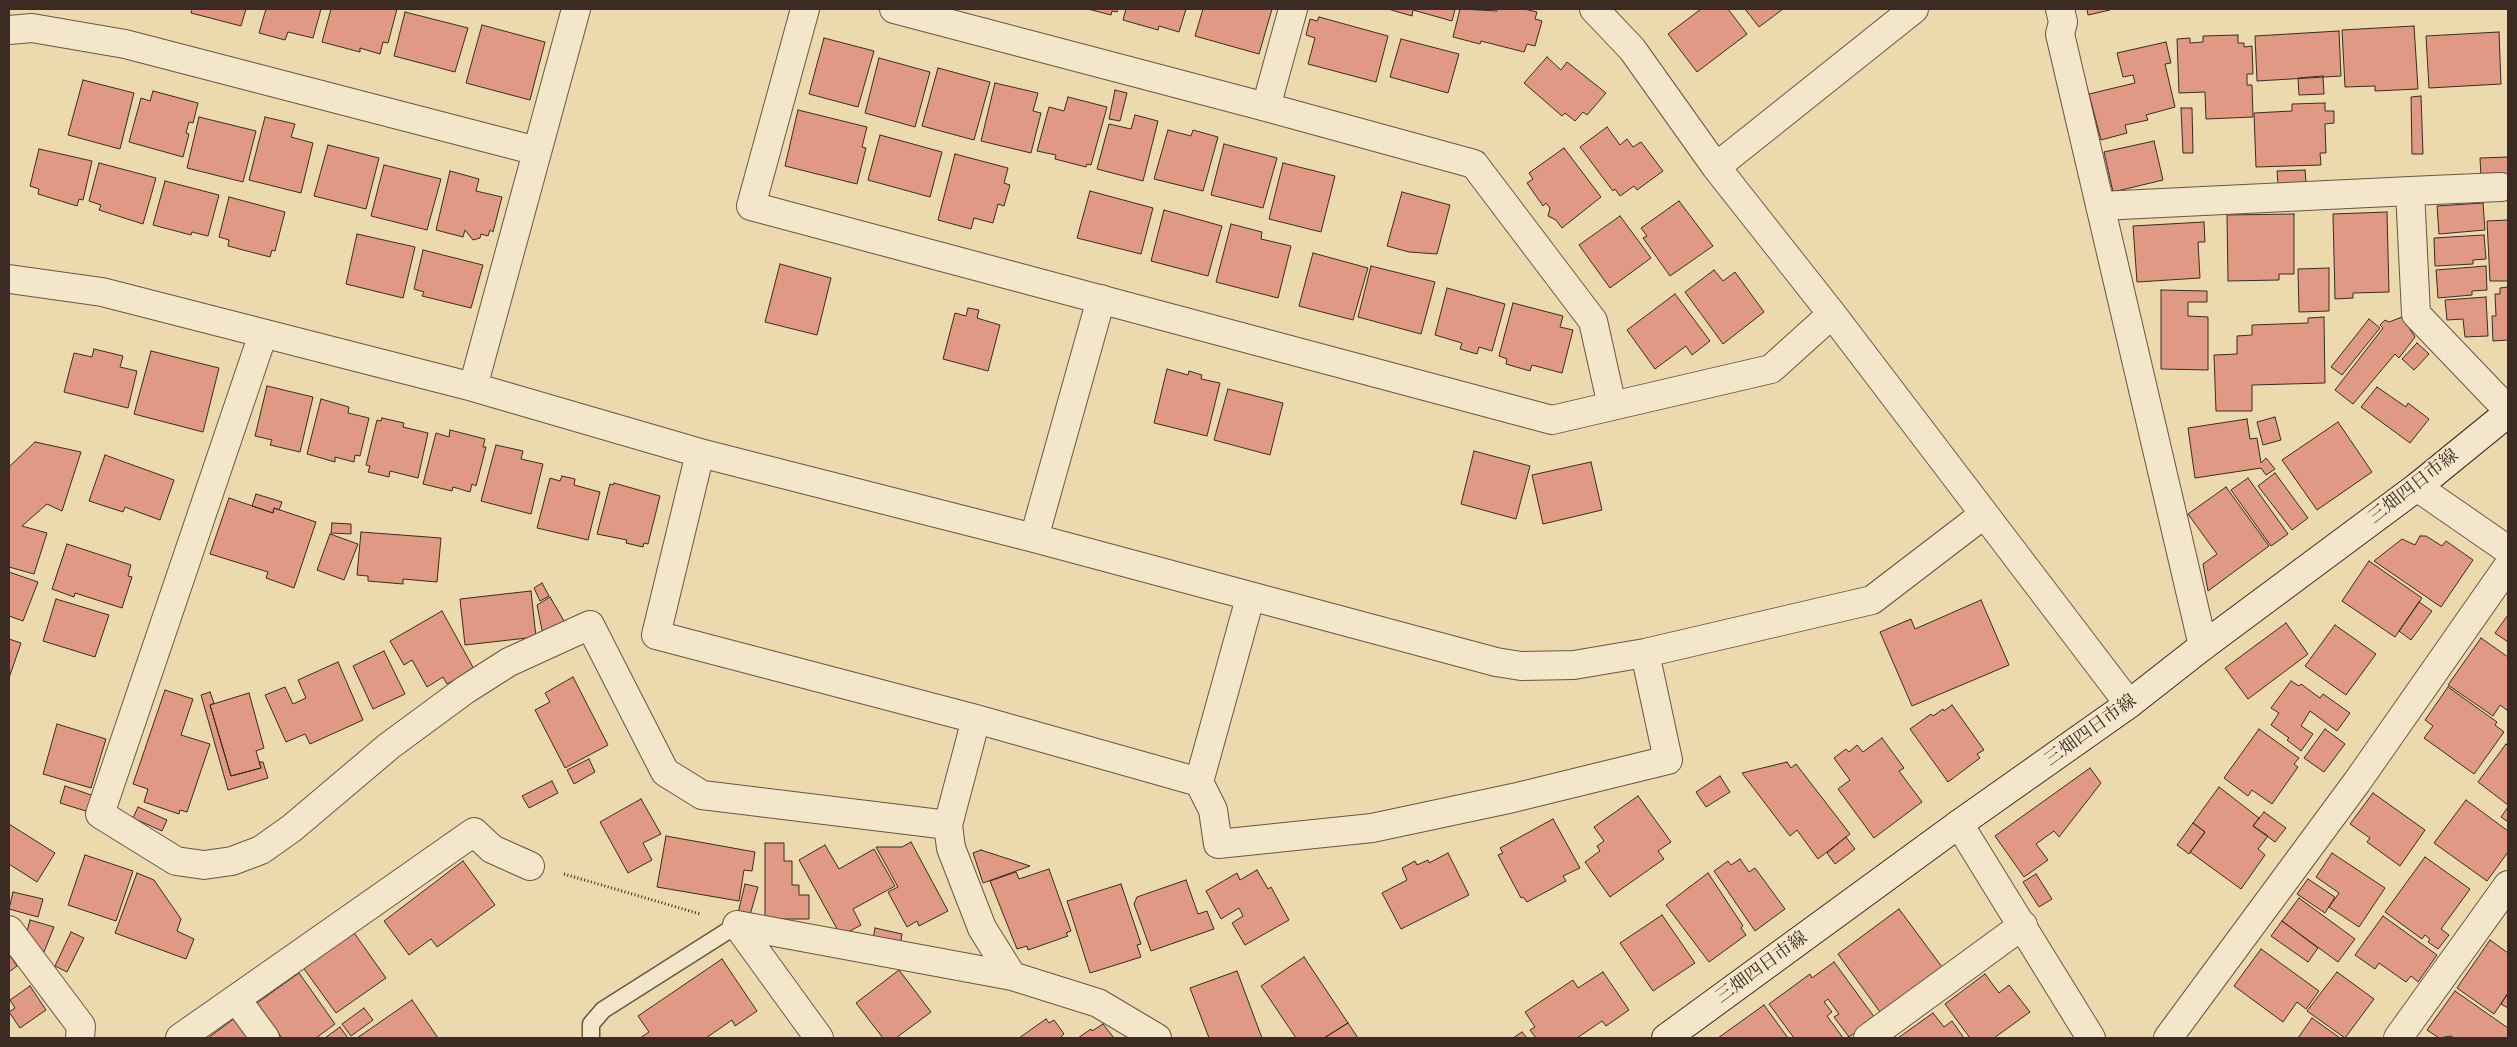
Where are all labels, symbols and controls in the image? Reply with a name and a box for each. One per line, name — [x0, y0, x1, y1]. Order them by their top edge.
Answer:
street label: 三畑四日市線 — [2365, 445, 2463, 529]
street label: 三畑四日市線 — [2041, 691, 2141, 771]
street label: 三畑四日市線 — [1712, 928, 1812, 1008]

